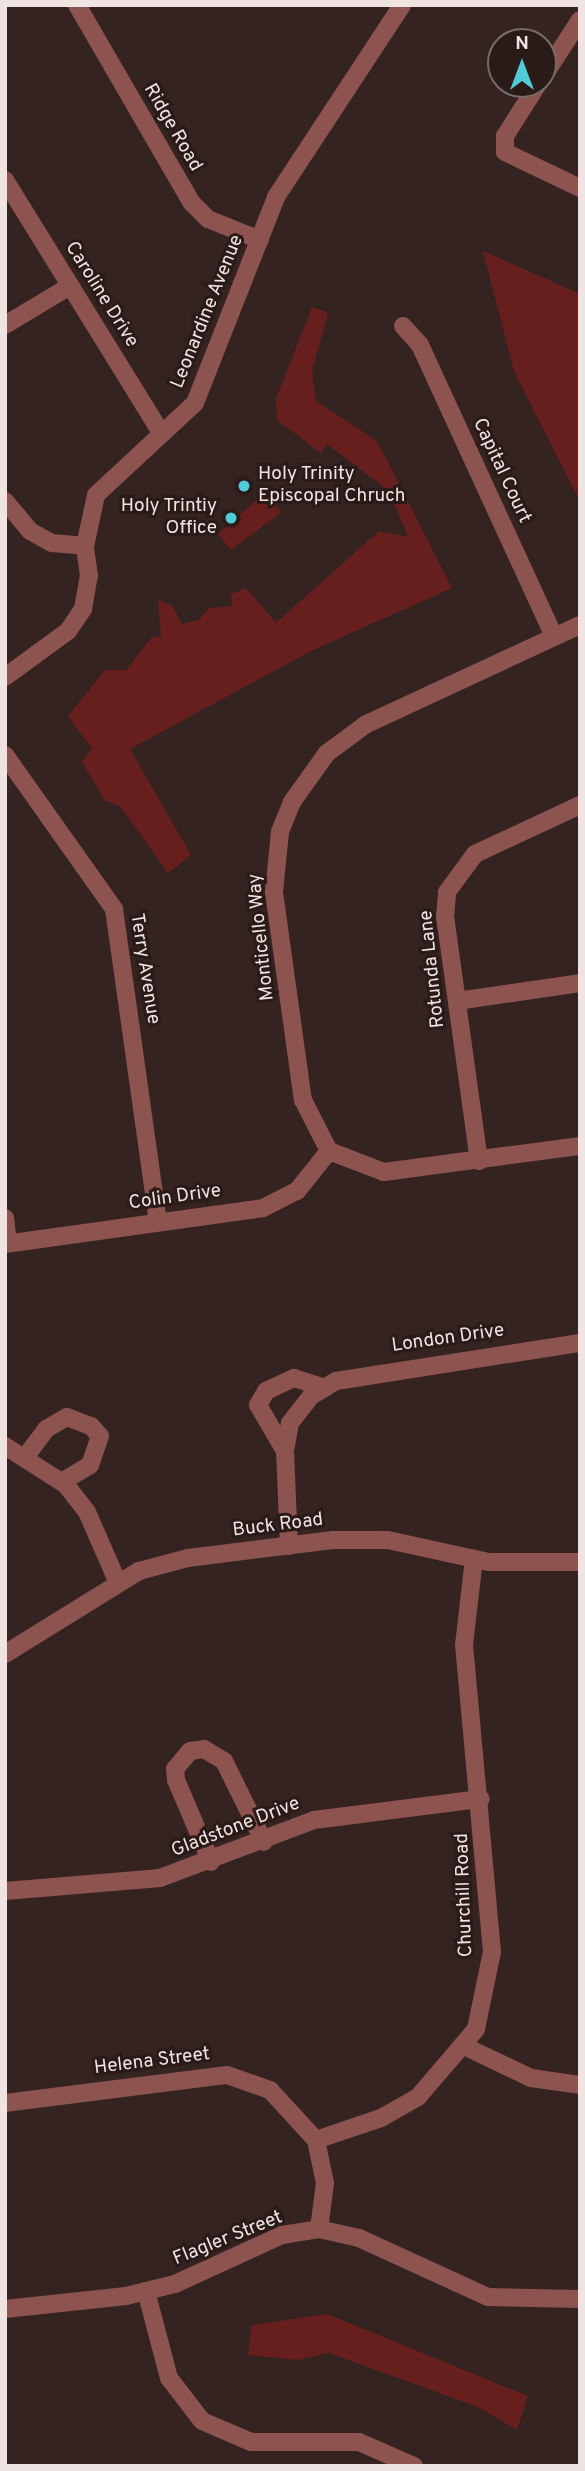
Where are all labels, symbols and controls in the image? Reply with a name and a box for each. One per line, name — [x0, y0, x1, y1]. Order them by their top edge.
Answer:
north arrow — [487, 28, 557, 98]
text: N — [515, 32, 529, 56]
street label: Ridge Road — [138, 80, 206, 176]
street label: Leonardine Avenue — [167, 232, 249, 392]
street label: Caroline Drive — [59, 238, 143, 352]
street label: Capital Court — [467, 415, 535, 527]
place label: Holy Trinity Episcopal Chruch — [258, 464, 405, 508]
marker: Holy Trinity Episcopal Chruch — [236, 478, 252, 494]
place label: Holy Trintiy Office — [120, 496, 217, 540]
marker: Holy Trintiy Office — [223, 510, 239, 526]
street label: Monticello Way — [244, 872, 280, 1002]
street label: Rotunda Lane — [415, 909, 451, 1029]
street label: Terry Avenue — [124, 912, 164, 1026]
street label: Colin Drive — [127, 1180, 223, 1216]
street label: London Drive — [390, 1320, 506, 1358]
street label: Buck Road — [231, 1509, 325, 1543]
street label: Gladstone Drive — [168, 1793, 304, 1863]
street label: Churchill Road — [451, 1833, 479, 1957]
street label: Helena Street — [93, 2044, 211, 2080]
street label: Flagler Street — [170, 2207, 286, 2271]

